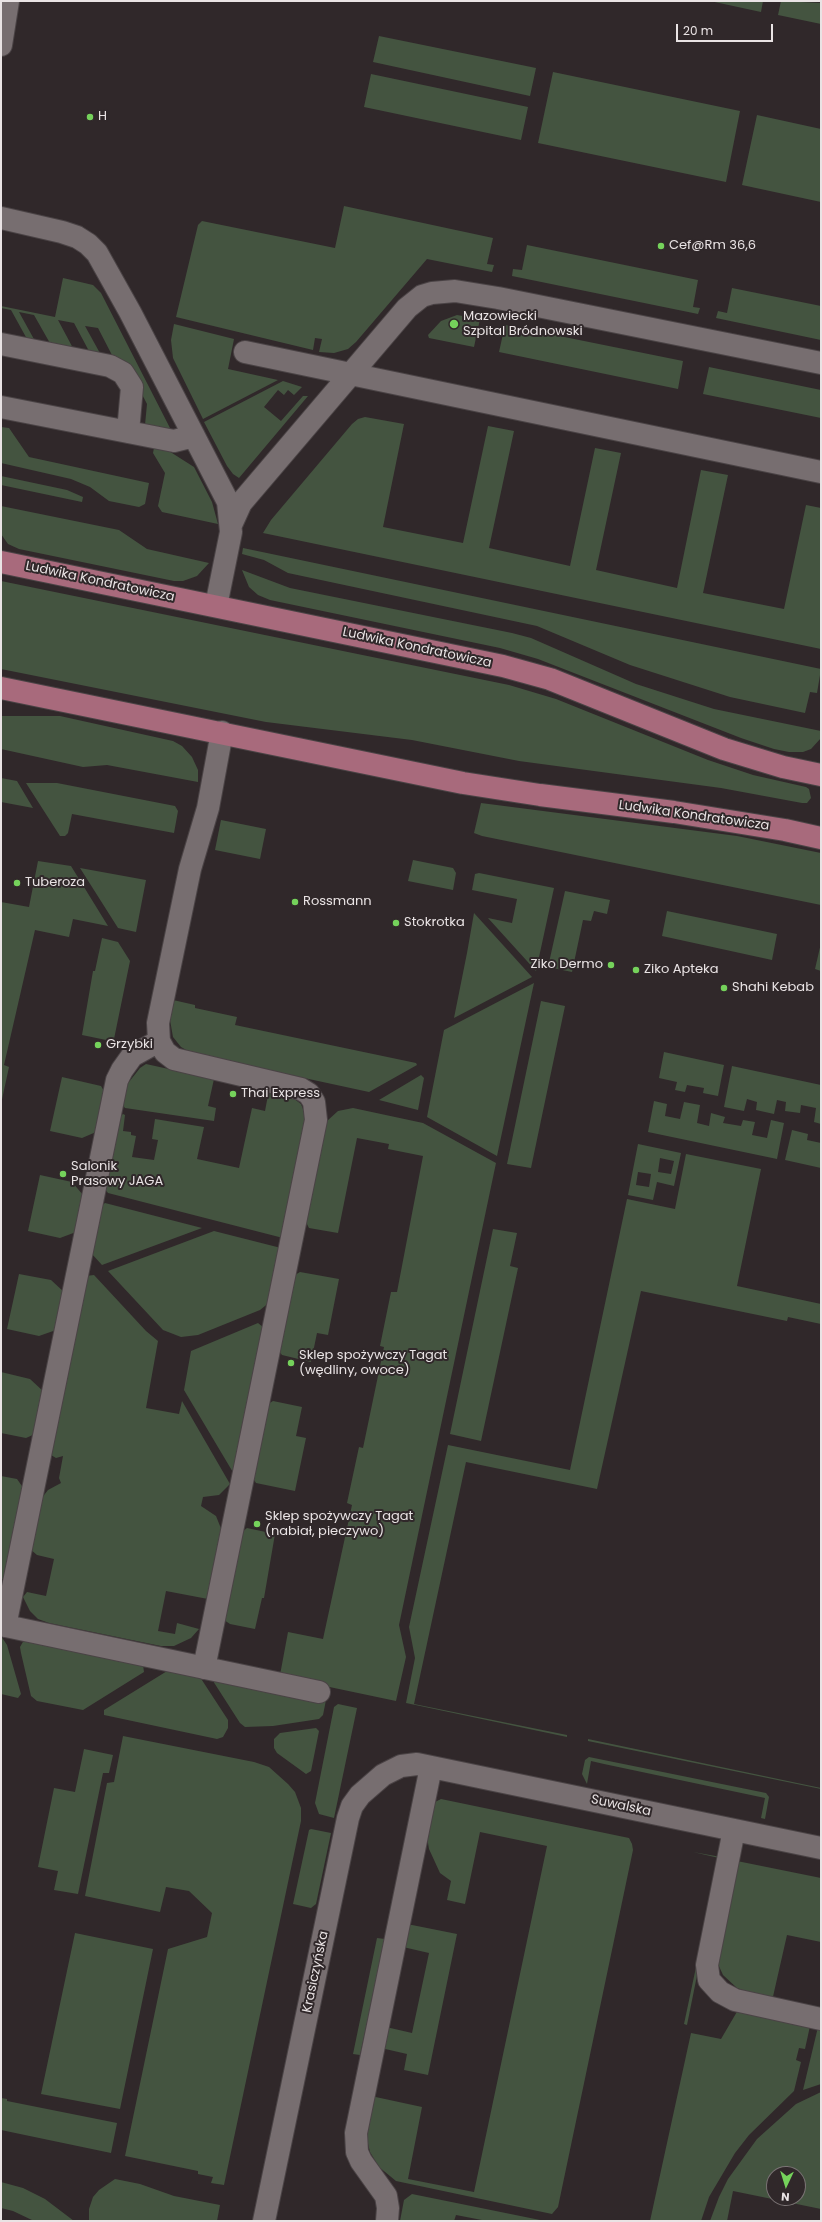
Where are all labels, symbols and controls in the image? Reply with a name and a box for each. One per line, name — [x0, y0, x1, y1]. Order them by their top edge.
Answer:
scale bar — [678, 16, 775, 42]
text: 20 m — [683, 22, 713, 39]
place label: H — [98, 109, 107, 125]
marker: H — [85, 112, 95, 122]
place label: Cef@Rm 36,6 — [669, 238, 756, 254]
marker: Cef@Rm 36,6 — [656, 241, 666, 251]
place label: Mazowiecki Szpital Bródnowski — [463, 309, 583, 340]
marker: Mazowiecki Szpital Bródnowski — [448, 318, 460, 330]
street label: Ludwika Kondratowicza — [24, 559, 176, 605]
street label: Ludwika Kondratowicza — [341, 625, 493, 671]
street label: Ludwika Kondratowicza — [618, 798, 770, 834]
place label: Tuberoza — [25, 875, 85, 891]
marker: Tuberoza — [12, 878, 22, 888]
place label: Rossmann — [303, 894, 372, 910]
marker: Rossmann — [290, 897, 300, 907]
place label: Stokrotka — [404, 915, 465, 931]
marker: Stokrotka — [391, 918, 401, 928]
place label: Ziko Dermo — [530, 957, 603, 973]
marker: Ziko Dermo — [606, 960, 616, 970]
place label: Ziko Apteka — [644, 962, 719, 978]
marker: Ziko Apteka — [631, 965, 641, 975]
place label: Shahi Kebab — [732, 980, 814, 996]
marker: Shahi Kebab — [719, 983, 729, 993]
place label: Grzybki — [106, 1037, 153, 1053]
marker: Grzybki — [93, 1040, 103, 1050]
place label: Thai Express — [241, 1086, 320, 1102]
marker: Thai Express — [228, 1089, 238, 1099]
place label: Salonik Prasowy JAGA — [71, 1159, 163, 1190]
marker: Salonik Prasowy JAGA — [58, 1169, 68, 1179]
place label: Sklep spożywczy Tagat (wędliny, owoce) — [299, 1348, 447, 1379]
marker: Sklep spożywczy Tagat (wędliny, owoce) — [286, 1358, 296, 1368]
place label: Sklep spożywczy Tagat (nabiał, pieczywo) — [265, 1509, 413, 1540]
marker: Sklep spożywczy Tagat (nabiał, pieczywo) — [252, 1519, 262, 1529]
street label: Suwalska — [590, 1792, 652, 1820]
street label: Krasiczyńska — [300, 1930, 332, 2014]
north arrow — [766, 2166, 806, 2206]
text: N — [781, 2189, 790, 2205]

